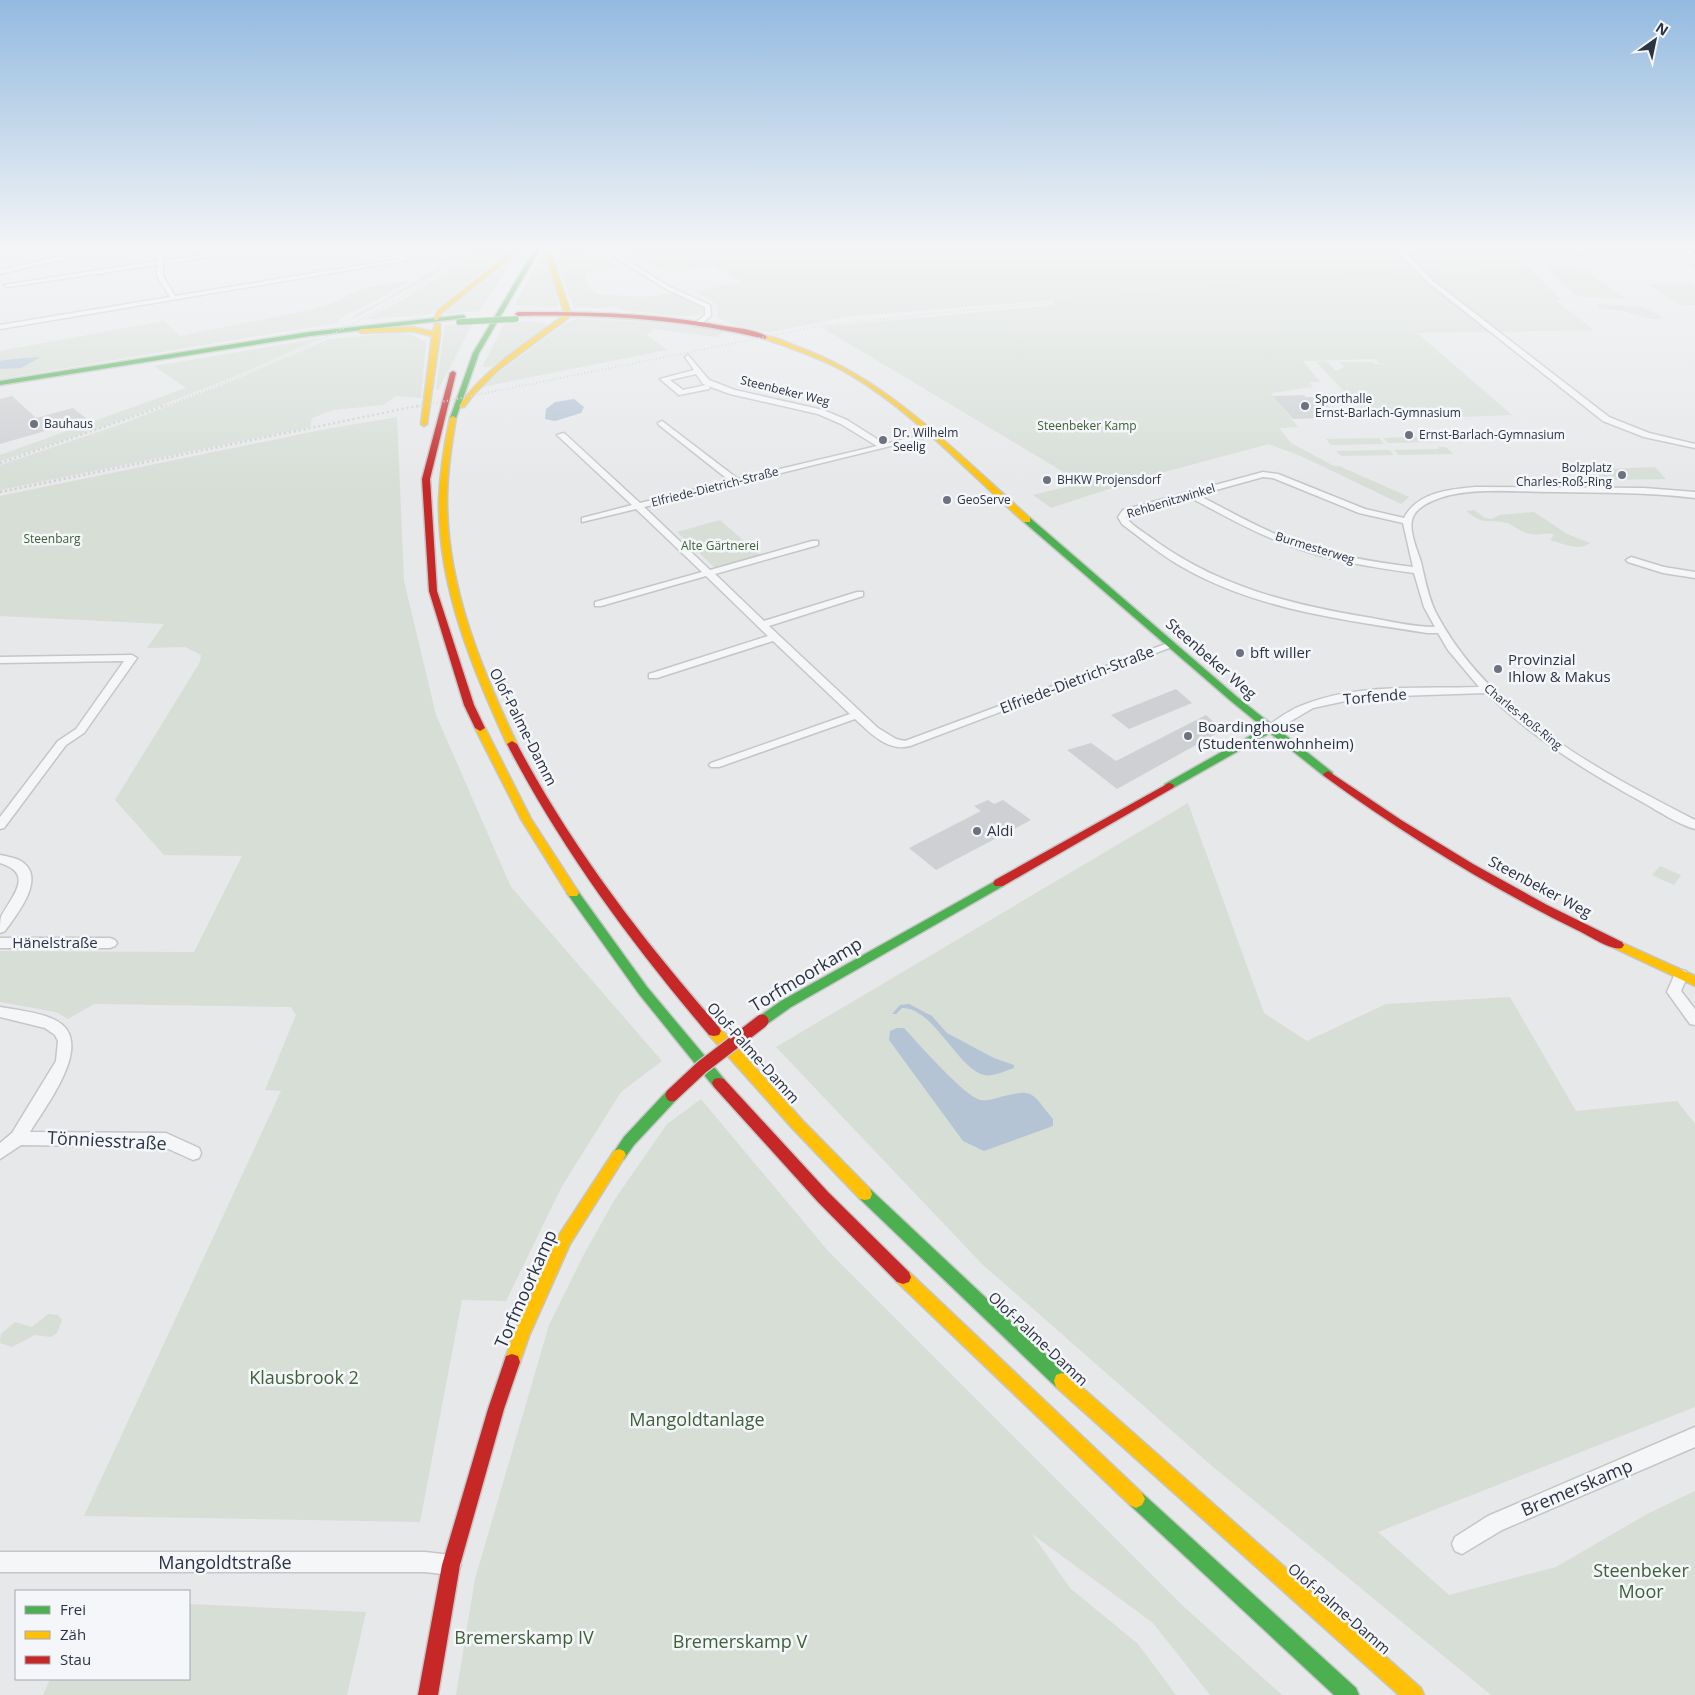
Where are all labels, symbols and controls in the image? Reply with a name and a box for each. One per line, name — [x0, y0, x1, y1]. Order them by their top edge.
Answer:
north arrow — [1630, 15, 1680, 65]
text: N — [1652, 18, 1672, 40]
street label: Steenbeker Weg — [739, 371, 832, 410]
place label: Sporthalle Ernst-Barlach-Gymnasium — [1315, 390, 1461, 421]
marker: Sporthalle Ernst-Barlach-Gymnasium — [1299, 400, 1311, 412]
place label: Bauhaus — [44, 415, 93, 432]
park label: Steenbeker Kamp — [1037, 417, 1137, 434]
marker: Bauhaus — [28, 418, 40, 430]
place label: Dr. Wilhelm Seelig — [893, 424, 958, 455]
place label: Ernst-Barlach-Gymnasium — [1419, 426, 1565, 443]
marker: Ernst-Barlach-Gymnasium — [1403, 429, 1415, 441]
marker: Dr. Wilhelm Seelig — [877, 434, 889, 446]
place label: Bolzplatz Charles-Roß-Ring — [1516, 459, 1612, 490]
street label: Elfriede-Dietrich-Straße — [649, 462, 781, 511]
marker: Bolzplatz Charles-Roß-Ring — [1616, 469, 1628, 481]
place label: BHKW Projensdorf — [1057, 471, 1162, 488]
marker: BHKW Projensdorf — [1041, 474, 1053, 486]
street label: Rehbenitzwinkel — [1125, 479, 1217, 522]
place label: GeoServe — [957, 491, 1011, 508]
marker: GeoServe — [941, 494, 953, 506]
street label: Burmesterweg — [1273, 527, 1357, 568]
park label: Steenbarg — [23, 530, 81, 547]
park label: Alte Gärtnerei — [681, 537, 759, 554]
street label: Steenbeker Weg — [1162, 613, 1261, 703]
street label: Elfriede-Dietrich-Straße — [997, 640, 1156, 718]
place label: bft willer — [1250, 642, 1311, 662]
marker: bft willer — [1234, 647, 1246, 659]
place label: Provinzial Ihlow & Makus — [1508, 649, 1611, 686]
marker: Provinzial Ihlow & Makus — [1492, 663, 1504, 675]
street label: Olof-Palme-Damm — [486, 664, 562, 789]
street label: Charles-Roß-Ring — [1481, 680, 1566, 754]
street label: Torfende — [1342, 683, 1408, 709]
place label: Boardinghouse (Studentenwohnheim) — [1198, 716, 1354, 753]
marker: Boardinghouse (Studentenwohnheim) — [1182, 730, 1194, 742]
place label: Aldi — [987, 820, 1013, 840]
marker: Aldi — [971, 825, 983, 837]
street label: Steenbeker Weg — [1485, 851, 1595, 922]
street label: Torfmoorkamp — [745, 931, 866, 1017]
street label: Hänelstraße — [12, 932, 98, 952]
street label: Olof-Palme-Damm — [703, 997, 805, 1107]
street label: Tönniesstraße — [47, 1125, 167, 1155]
street label: Torfmoorkamp — [488, 1226, 562, 1351]
street label: Olof-Palme-Damm — [984, 1287, 1093, 1390]
park label: Klausbrook 2 — [249, 1365, 359, 1389]
park label: Mangoldtanlage — [629, 1407, 765, 1431]
street label: Bremerskamp — [1517, 1453, 1636, 1521]
street label: Mangoldtstraße — [158, 1550, 292, 1574]
street label: Olof-Palme-Damm — [1284, 1558, 1395, 1658]
park label: Steenbeker Moor — [1593, 1558, 1689, 1603]
legend — [15, 1590, 190, 1680]
text: Frei — [60, 1599, 86, 1619]
text: Zäh — [60, 1624, 86, 1644]
park label: Bremerskamp IV — [454, 1625, 594, 1649]
park label: Bremerskamp V — [673, 1629, 807, 1653]
text: Stau — [60, 1649, 91, 1669]

